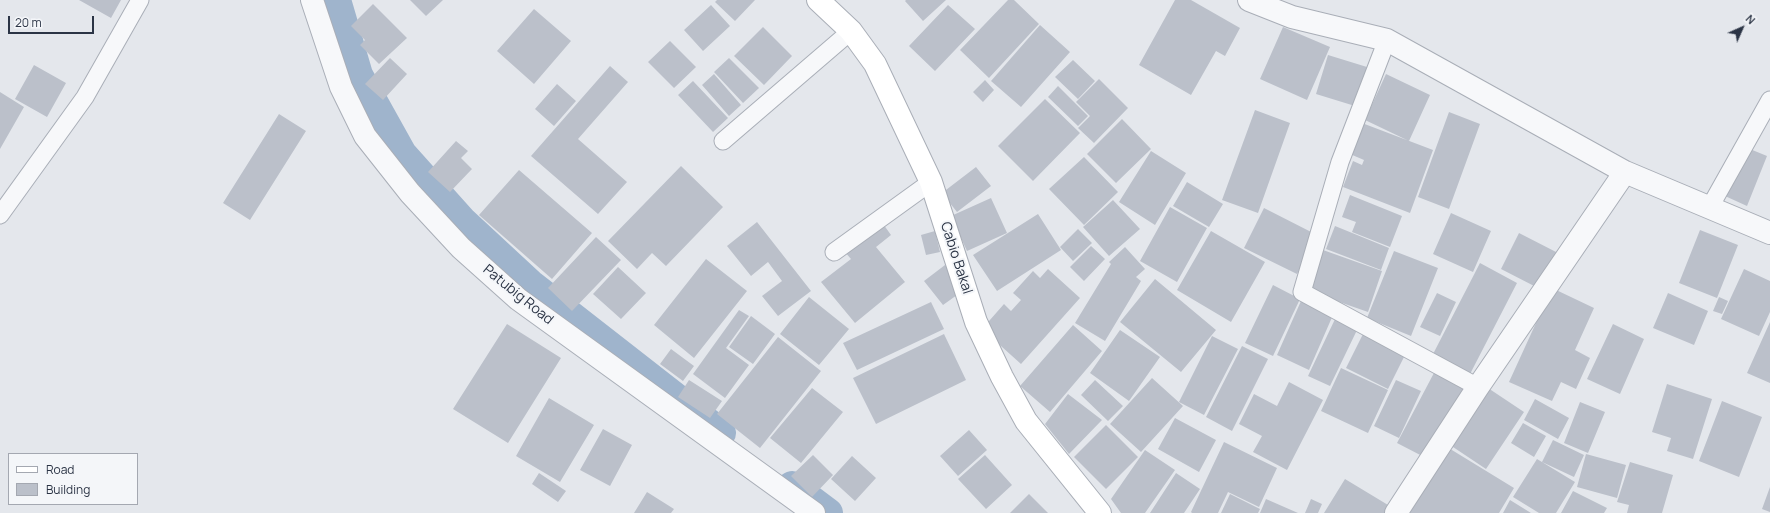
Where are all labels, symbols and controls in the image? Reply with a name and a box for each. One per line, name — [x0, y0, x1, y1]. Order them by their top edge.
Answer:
scale bar — [10, 8, 96, 34]
north arrow — [1722, 8, 1762, 48]
text: N — [1743, 11, 1759, 27]
text: 20 m — [15, 14, 42, 31]
street label: Cabio Bakal — [936, 220, 976, 296]
street label: Patubig Road — [479, 262, 557, 328]
legend — [8, 453, 138, 505]
text: Road — [46, 461, 74, 478]
text: Building — [46, 481, 90, 498]

